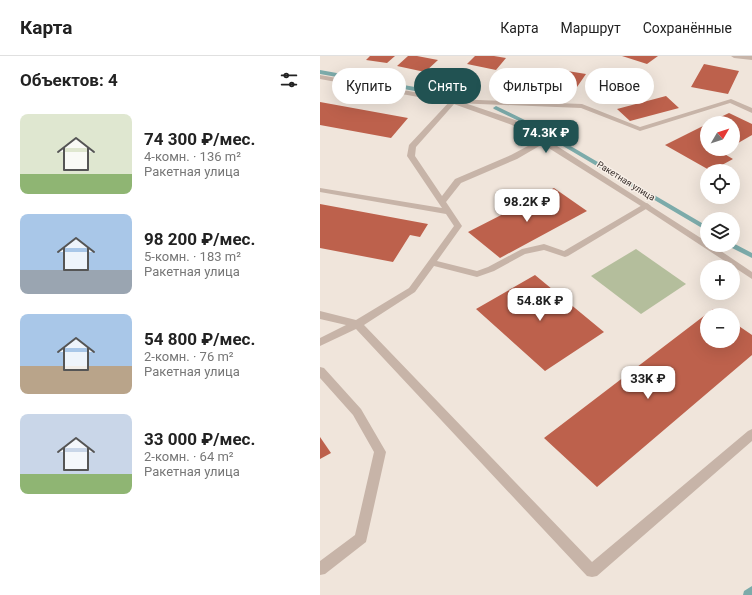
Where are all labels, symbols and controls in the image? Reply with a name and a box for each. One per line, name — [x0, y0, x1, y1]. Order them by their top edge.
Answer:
text: Карта — [20, 16, 72, 39]
text: Карта — [500, 20, 539, 36]
text: Маршрут — [561, 20, 621, 36]
text: Сохранённые — [643, 20, 732, 36]
chip: Купить — [332, 68, 406, 104]
chip: Снять — [414, 68, 481, 104]
chip: Фильтры — [489, 68, 577, 104]
chip: Новое — [585, 68, 654, 104]
icon: filters — [278, 69, 300, 91]
text: Объектов: 4 — [20, 70, 118, 90]
north arrow — [700, 116, 740, 156]
map controls — [700, 116, 740, 348]
pin: 74.3K ₽ — [509, 120, 583, 154]
text: 74.3K ₽ — [523, 125, 569, 140]
text: 74 300 ₽/мес. — [144, 129, 255, 149]
icon: home — [52, 130, 100, 178]
text: 4-комн. · 136 m² — [144, 149, 241, 164]
street label: Ракетная улица — [595, 159, 657, 203]
text: Ракетная улица — [144, 164, 240, 179]
button: locate — [700, 164, 740, 204]
pin: 98.2K ₽ — [490, 189, 564, 223]
text: 98.2K ₽ — [504, 194, 550, 209]
button: layers — [700, 212, 740, 252]
text: 98 200 ₽/мес. — [144, 229, 255, 249]
icon: home — [52, 230, 100, 278]
text: 5-комн. · 183 m² — [144, 249, 241, 264]
button: + — [700, 260, 740, 300]
text: Ракетная улица — [144, 264, 240, 279]
pin: 54.8K ₽ — [503, 288, 577, 322]
text: 54.8K ₽ — [517, 293, 563, 308]
button: − — [700, 308, 740, 348]
text: 54 800 ₽/мес. — [144, 329, 255, 349]
icon: home — [52, 330, 100, 378]
text: 2-комн. · 76 m² — [144, 349, 234, 364]
text: Ракетная улица — [144, 364, 240, 379]
pin: 33K ₽ — [620, 366, 676, 400]
text: 33K ₽ — [630, 371, 666, 386]
text: 33 000 ₽/мес. — [144, 429, 255, 449]
icon: home — [52, 430, 100, 478]
text: 2-комн. · 64 m² — [144, 449, 234, 464]
text: Ракетная улица — [144, 464, 240, 479]

